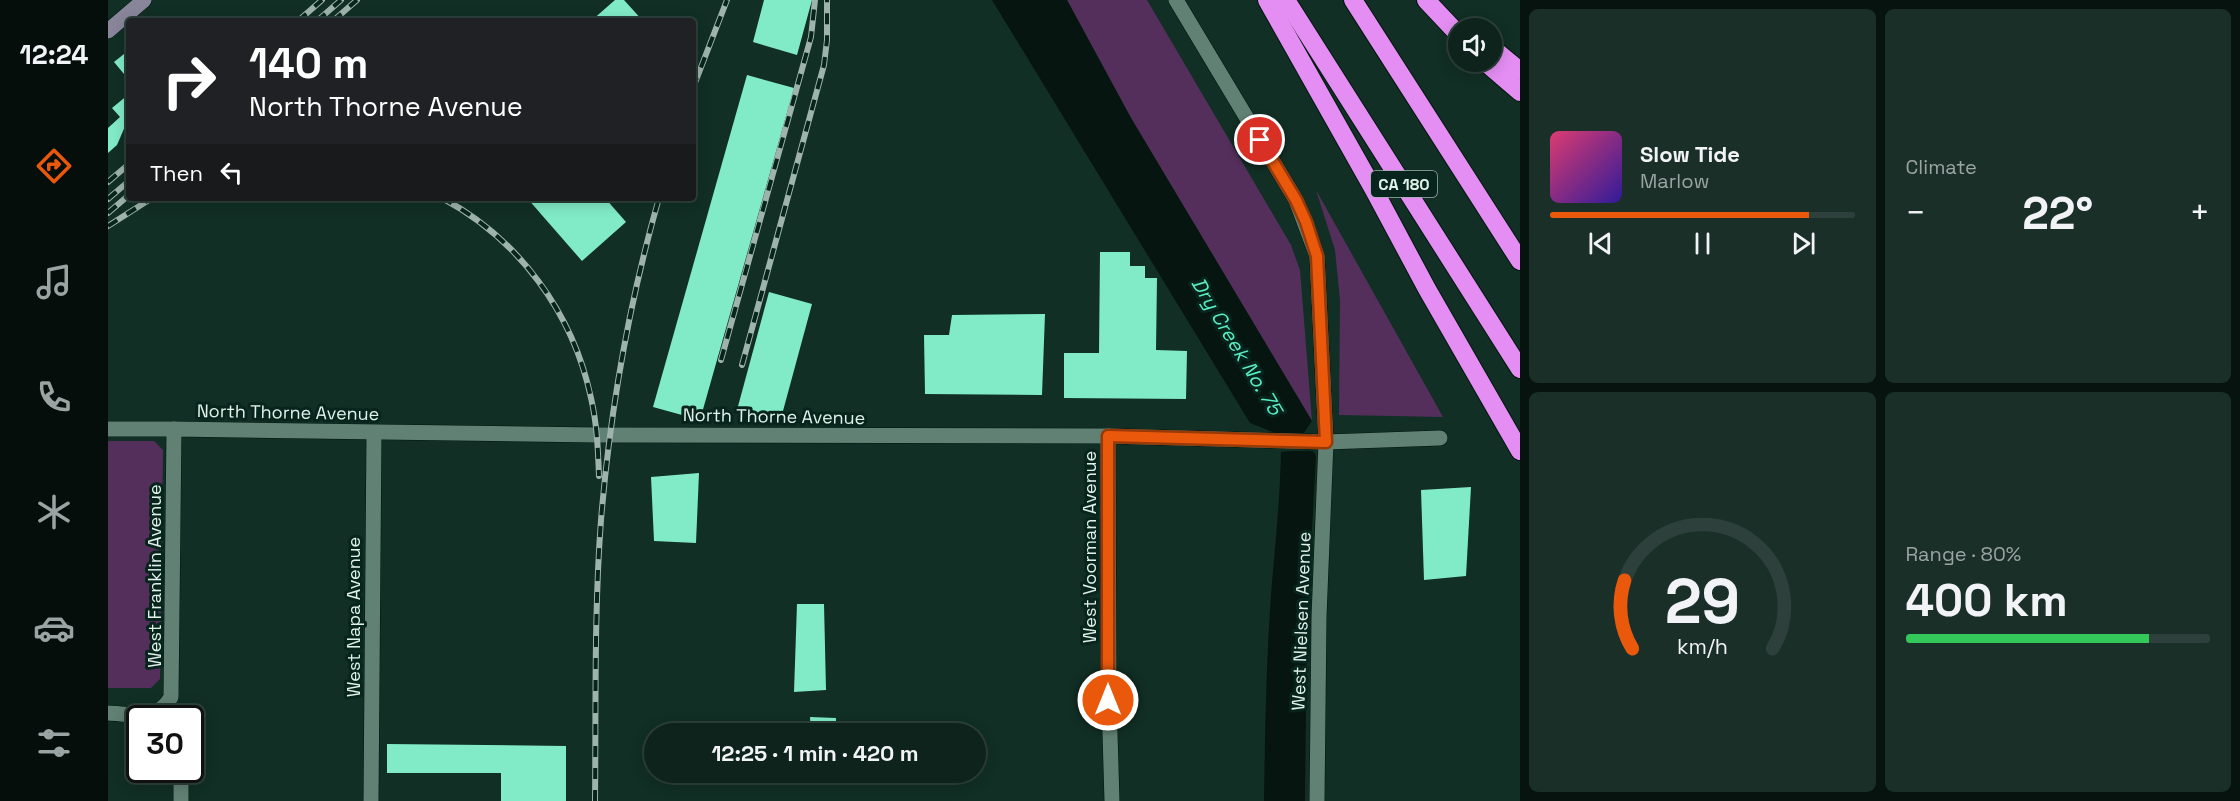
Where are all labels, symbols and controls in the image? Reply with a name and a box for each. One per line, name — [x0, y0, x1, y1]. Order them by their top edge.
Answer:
map controls — [1448, 18, 1502, 72]
button: sound — [1448, 18, 1502, 72]
text: 12:24 — [19, 37, 89, 72]
text: 140 m — [249, 37, 368, 90]
icon: right — [150, 42, 228, 120]
text: North Thorne Avenue — [249, 89, 523, 124]
pin — [1234, 114, 1285, 165]
icon: arrive — [1243, 123, 1276, 156]
text: Slow Tide — [1640, 140, 1740, 168]
icon: directions — [33, 145, 75, 187]
text: Climate — [1906, 154, 1977, 180]
icon: left — [215, 156, 248, 189]
text: Then — [150, 159, 203, 187]
text: Marlow — [1640, 168, 1709, 194]
road number: CA 180 — [1371, 171, 1437, 197]
text: 22° — [2022, 185, 2093, 242]
text: − — [1906, 192, 1926, 234]
text: + — [2190, 192, 2210, 234]
icon: previous — [1584, 227, 1617, 260]
icon: pause — [1686, 227, 1719, 260]
icon: next — [1787, 227, 1820, 260]
icon: music — [33, 261, 75, 303]
water label: Dry Creek No. 75 — [1186, 272, 1290, 422]
icon: phone — [33, 376, 75, 418]
street label: North Thorne Avenue — [197, 399, 379, 425]
street label: North Thorne Avenue — [683, 403, 865, 429]
street label: West Voorman Avenue — [1078, 451, 1101, 643]
street label: West Franklin Avenue — [143, 484, 166, 668]
icon: climate — [33, 491, 75, 533]
street label: West Nielsen Avenue — [1286, 531, 1316, 711]
street label: West Napa Avenue — [342, 537, 365, 697]
text: Range · 80% — [1906, 541, 2021, 567]
text: 29 — [1665, 562, 1740, 641]
text: 400 km — [1906, 572, 2068, 629]
icon: car — [33, 607, 75, 649]
text: km/h — [1677, 633, 1728, 660]
position arrow — [1076, 668, 1140, 732]
speed limit sign: 30 — [126, 705, 204, 783]
icon: filters — [33, 722, 75, 764]
text: 12:25 · 1 min · 420 m — [711, 739, 919, 767]

